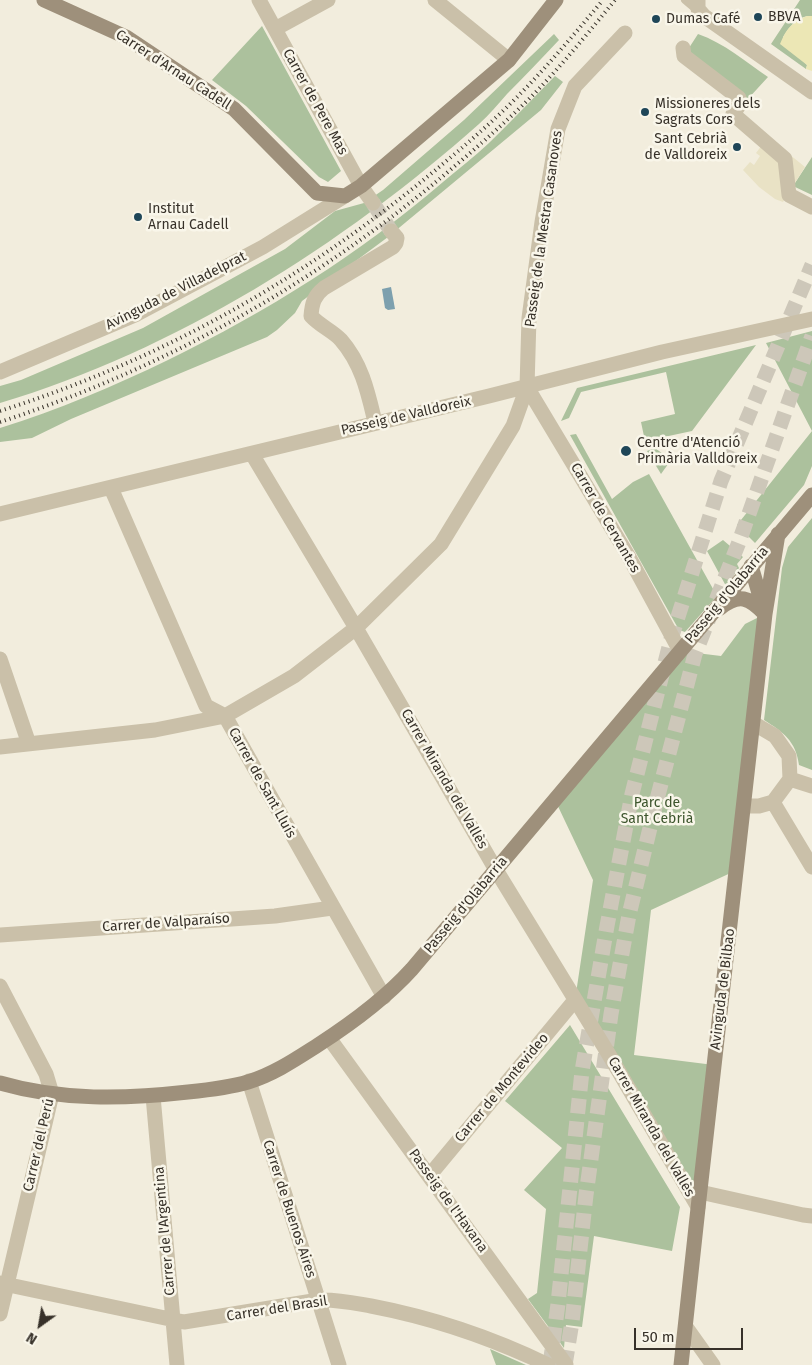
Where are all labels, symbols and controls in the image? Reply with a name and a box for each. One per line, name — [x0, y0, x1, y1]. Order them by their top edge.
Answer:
place label: BBVA — [768, 9, 800, 25]
place label: Dumas Café — [666, 11, 740, 27]
marker: BBVA — [752, 11, 764, 23]
marker: Dumas Café — [650, 13, 662, 25]
street label: Carrer d'Arnau Cadell — [112, 26, 234, 114]
street label: Carrer de Pere Mas — [279, 46, 351, 158]
place label: Missioneres dels Sagrats Cors — [655, 96, 760, 128]
marker: Missioneres dels Sagrats Cors — [639, 106, 651, 118]
street label: Passeig de la Mestra Casanoves — [522, 130, 566, 328]
place label: Sant Cebrià de Valldoreix — [645, 131, 727, 164]
marker: Sant Cebrià de Valldoreix — [731, 141, 743, 153]
place label: Institut Arnau Cadell — [148, 201, 229, 233]
marker: Institut Arnau Cadell — [132, 211, 144, 223]
street label: Avinguda de Villadelprat — [103, 248, 249, 334]
street label: Passeig de Valldoreix — [339, 393, 473, 439]
place label: Centre d'Atenció Primària Valldoreix — [637, 435, 757, 468]
marker: Centre d'Atenció Primària Valldoreix — [619, 444, 633, 458]
street label: Carrer de Cervantes — [567, 460, 643, 576]
street label: Passeig d'Olabarria — [682, 543, 772, 647]
street label: Carrer Miranda del Vallès — [397, 706, 491, 852]
street label: Carrer de Sant Lluís — [225, 725, 299, 841]
park label: Parc de Sant Cebrià — [621, 795, 693, 828]
street label: Passeig d'Olabarria — [421, 853, 511, 957]
street label: Carrer de Valparaíso — [102, 910, 230, 936]
street label: Avinguda de Bilbao — [707, 927, 739, 1051]
street label: Carrer de Montevideo — [452, 1030, 552, 1146]
street label: Carrer Miranda del Vallès — [604, 1054, 698, 1200]
street label: Carrer del Perú — [20, 1097, 58, 1193]
street label: Carrer de Buenos Aires — [259, 1138, 319, 1280]
street label: Passeig de l'Havana — [405, 1146, 491, 1256]
street label: Carrer de l'Argentina — [151, 1166, 179, 1296]
street label: Carrer del Brasil — [225, 1293, 329, 1325]
north arrow — [15, 1300, 65, 1350]
scale bar — [637, 1318, 746, 1350]
text: N — [23, 1328, 40, 1348]
text: 50 m — [642, 1328, 675, 1346]

